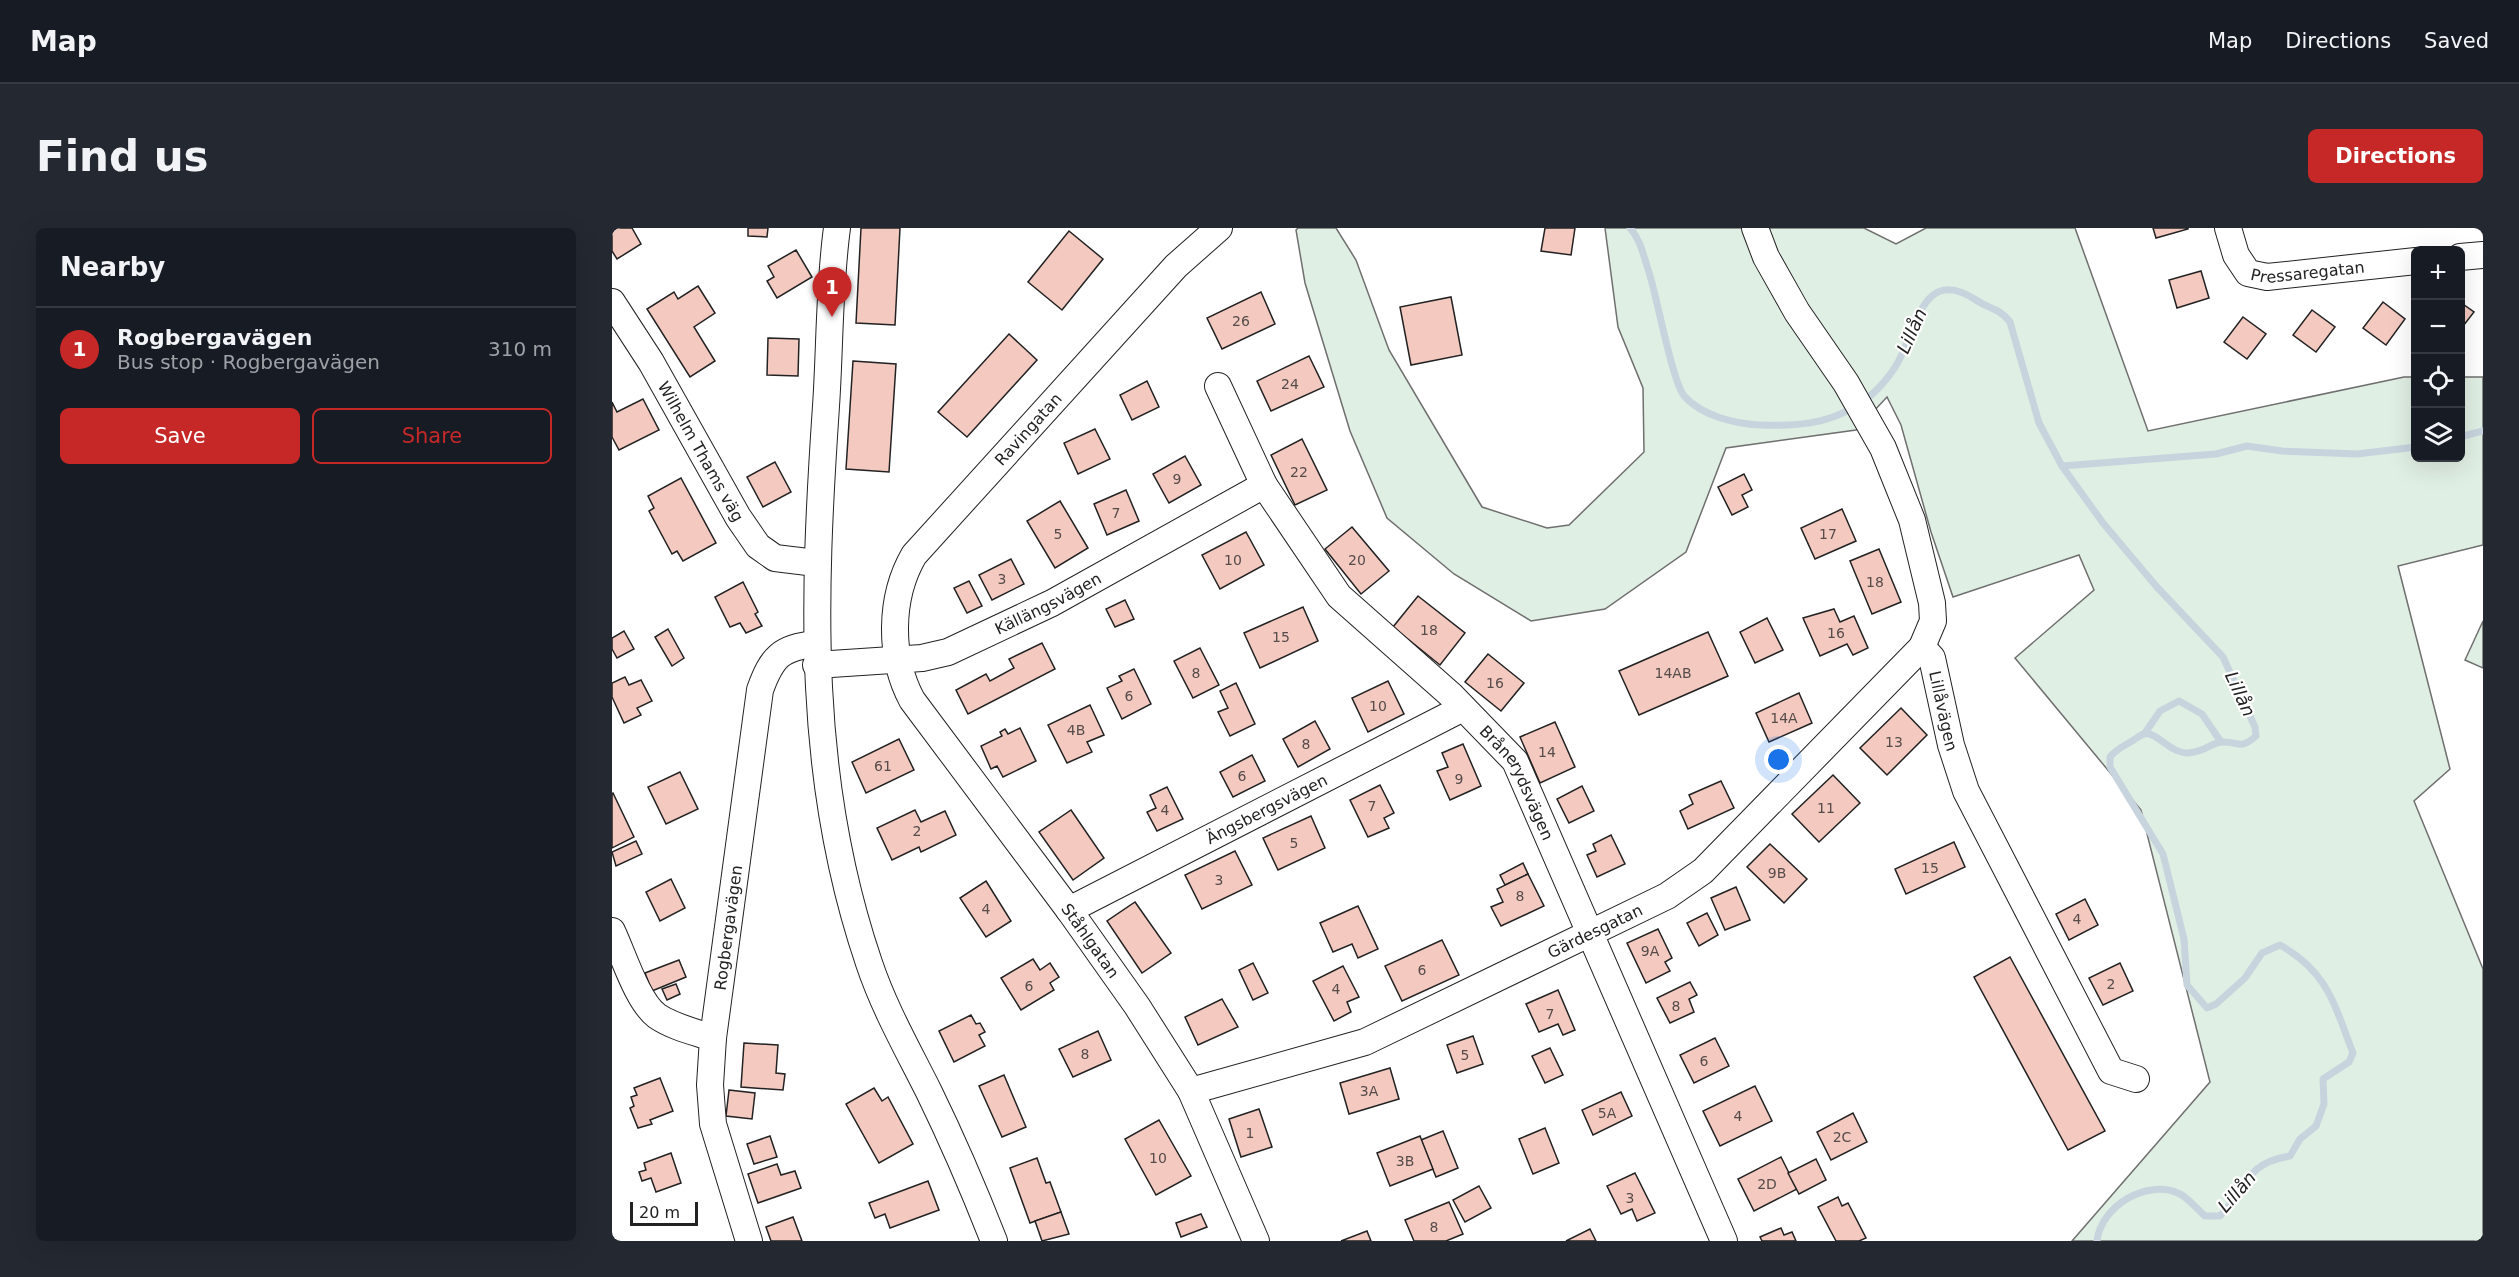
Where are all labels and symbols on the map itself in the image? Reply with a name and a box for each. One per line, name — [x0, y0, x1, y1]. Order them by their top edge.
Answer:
street label: Pressaregatan — [2249, 258, 2365, 287]
pin: 1 — [812, 268, 852, 317]
water label: Lillån — [1892, 305, 1931, 357]
house number: 26 — [1232, 313, 1250, 329]
house number: 24 — [1281, 376, 1299, 392]
street label: Wilhelm Thams väg — [654, 378, 748, 525]
street label: Ravingatan — [991, 389, 1066, 469]
house number: 22 — [1290, 464, 1308, 480]
house number: 9 — [1173, 471, 1181, 487]
house number: 7 — [1112, 505, 1120, 521]
house number: 5 — [1054, 526, 1062, 542]
house number: 17 — [1819, 526, 1837, 542]
house number: 10 — [1224, 552, 1242, 568]
house number: 20 — [1348, 552, 1366, 568]
street label: Källängsvägen — [992, 569, 1105, 639]
house number: 3 — [998, 571, 1006, 587]
house number: 18 — [1866, 574, 1884, 590]
house number: 18 — [1420, 622, 1438, 638]
house number: 16 — [1827, 625, 1845, 641]
house number: 15 — [1272, 629, 1290, 645]
house number: 8 — [1192, 665, 1200, 681]
house number: 14AB — [1655, 665, 1692, 681]
water label: Lillån — [2221, 668, 2260, 720]
street label: Lillåvägen — [1925, 669, 1961, 754]
house number: 16 — [1486, 675, 1504, 691]
house number: 6 — [1125, 688, 1134, 704]
house number: 10 — [1369, 698, 1387, 714]
house number: 14A — [1770, 710, 1798, 726]
house number: 4B — [1067, 722, 1085, 738]
street label: Brånerydsvägen — [1476, 722, 1557, 843]
house number: 13 — [1885, 734, 1903, 750]
house number: 8 — [1302, 736, 1310, 752]
house number: 14 — [1538, 744, 1556, 760]
your location — [1764, 745, 1793, 774]
house number: 61 — [874, 758, 892, 774]
house number: 6 — [1238, 768, 1247, 784]
street label: Ängsbergsvägen — [1203, 770, 1331, 848]
house number: 9 — [1455, 771, 1463, 787]
house number: 7 — [1368, 798, 1376, 814]
house number: 11 — [1817, 800, 1835, 816]
house number: 4 — [1161, 802, 1170, 818]
house number: 2 — [913, 823, 921, 839]
house number: 5 — [1290, 835, 1298, 851]
house number: 15 — [1921, 860, 1939, 876]
street label: Rogbergavägen — [711, 864, 746, 991]
house number: 9B — [1768, 865, 1786, 881]
house number: 3 — [1215, 872, 1223, 888]
house number: 8 — [1516, 888, 1524, 904]
street label: Ståhlgatan — [1057, 900, 1123, 982]
street label: Gärdesgatan — [1544, 900, 1646, 962]
house number: 4 — [982, 901, 991, 917]
house number: 4 — [2073, 911, 2082, 927]
house number: 9A — [1641, 943, 1660, 959]
house number: 6 — [1418, 962, 1427, 978]
house number: 2 — [2107, 976, 2115, 992]
house number: 6 — [1025, 978, 1034, 994]
house number: 4 — [1332, 981, 1341, 997]
house number: 8 — [1672, 998, 1680, 1014]
house number: 7 — [1546, 1006, 1554, 1022]
house number: 8 — [1081, 1046, 1089, 1062]
house number: 5 — [1461, 1047, 1469, 1063]
house number: 6 — [1700, 1053, 1709, 1069]
house number: 3A — [1360, 1083, 1379, 1099]
house number: 5A — [1598, 1105, 1617, 1121]
house number: 4 — [1734, 1108, 1743, 1124]
house number: 1 — [1246, 1125, 1254, 1141]
house number: 2C — [1833, 1129, 1852, 1145]
house number: 10 — [1149, 1150, 1167, 1166]
house number: 3B — [1396, 1153, 1414, 1169]
water label: Lillån — [2213, 1167, 2260, 1216]
house number: 2D — [1757, 1176, 1777, 1192]
house number: 3 — [1626, 1190, 1634, 1206]
scale bar — [630, 1199, 698, 1226]
house number: 8 — [1430, 1219, 1438, 1235]

